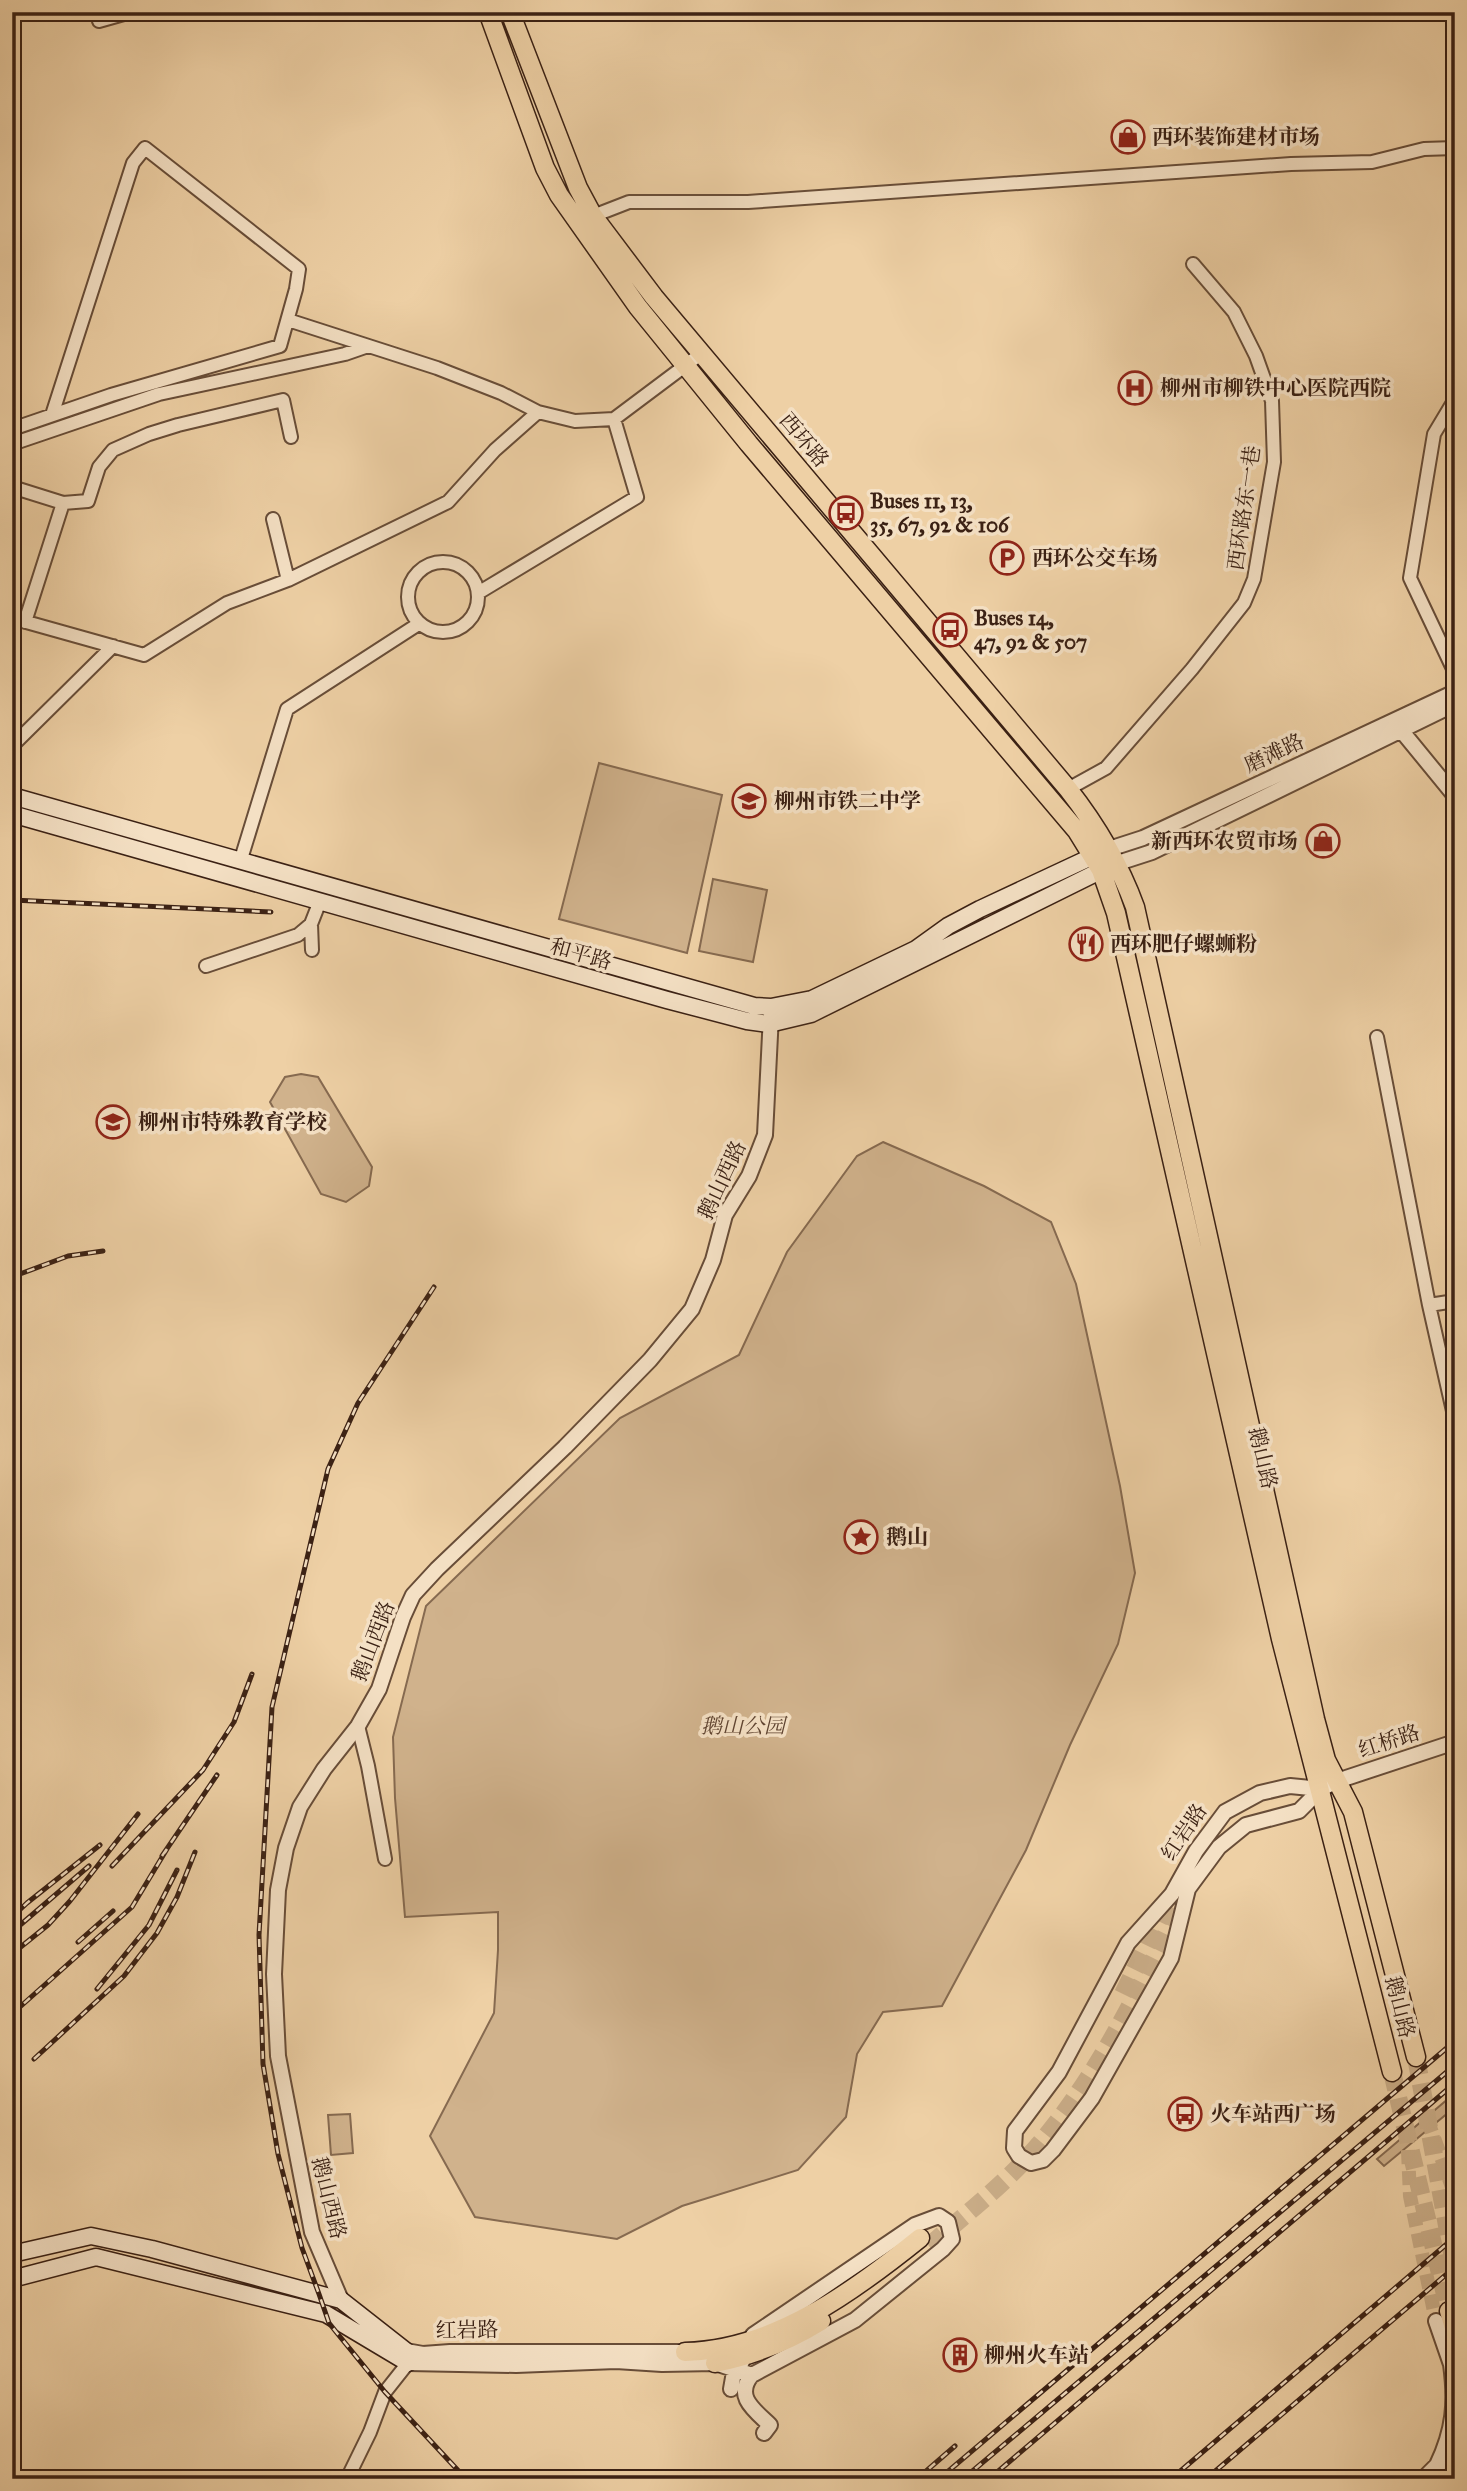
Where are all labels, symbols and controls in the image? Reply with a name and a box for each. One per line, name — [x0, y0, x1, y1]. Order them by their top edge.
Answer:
shop icon: 西环装饰建材市场 — [1109, 118, 1147, 156]
place label: 西环装饰建材市场 — [1152, 124, 1320, 150]
hospital icon: 柳州市柳铁中心医院西院 — [1116, 369, 1154, 407]
place label: 柳州市柳铁中心医院西院 — [1160, 375, 1391, 401]
street label: 西环路 — [774, 408, 834, 472]
street label: 西环路东一巷 — [1222, 444, 1266, 572]
place label: Buses 11, 13, 35, 67, 92 & 106 — [870, 488, 1010, 538]
bus stop icon: Buses 11, 13, 35, 67, 92 & 106 — [827, 494, 865, 532]
parking icon: 西环公交车场 — [988, 539, 1026, 577]
place label: 西环公交车场 — [1032, 545, 1158, 571]
place label: Buses 14, 47, 92 & 507 — [974, 605, 1087, 655]
bus stop icon: Buses 14, 47, 92 & 507 — [931, 611, 969, 649]
street label: 磨滩路 — [1240, 728, 1308, 778]
school or university icon: 柳州市铁二中学 — [730, 782, 768, 820]
place label: 柳州市铁二中学 — [774, 788, 921, 814]
shop icon: 新西环农贸市场 — [1304, 822, 1342, 860]
place label: 新西环农贸市场 — [1151, 828, 1298, 854]
restaurant icon: 西环肥仔螺蛳粉 — [1067, 925, 1105, 963]
place label: 西环肥仔螺蛳粉 — [1110, 931, 1257, 957]
street label: 和平路 — [547, 933, 615, 975]
school or university icon: 柳州市特殊教育学校 — [94, 1103, 132, 1141]
place label: 柳州市特殊教育学校 — [138, 1109, 327, 1135]
street label: 鹅山西路 — [692, 1136, 752, 1224]
street label: 鹅山路 — [1243, 1424, 1283, 1492]
place icon: 鹅山 — [842, 1518, 880, 1556]
place label: 鹅山 — [886, 1524, 928, 1550]
street label: 鹅山西路 — [346, 1597, 400, 1685]
park label: 鹅山公园 — [701, 1713, 788, 1739]
street label: 红桥路 — [1355, 1719, 1423, 1763]
street label: 红岩路 — [1156, 1799, 1212, 1865]
street label: 鹅山路 — [1380, 1973, 1420, 2041]
bus stop icon: 火车站西广场 — [1166, 2095, 1204, 2133]
place label: 火车站西广场 — [1210, 2101, 1336, 2127]
street label: 鹅山西路 — [306, 2154, 352, 2242]
street label: 红岩路 — [435, 2316, 499, 2344]
building icon: 柳州火车站 — [941, 2336, 979, 2374]
place label: 柳州火车站 — [984, 2342, 1089, 2368]

